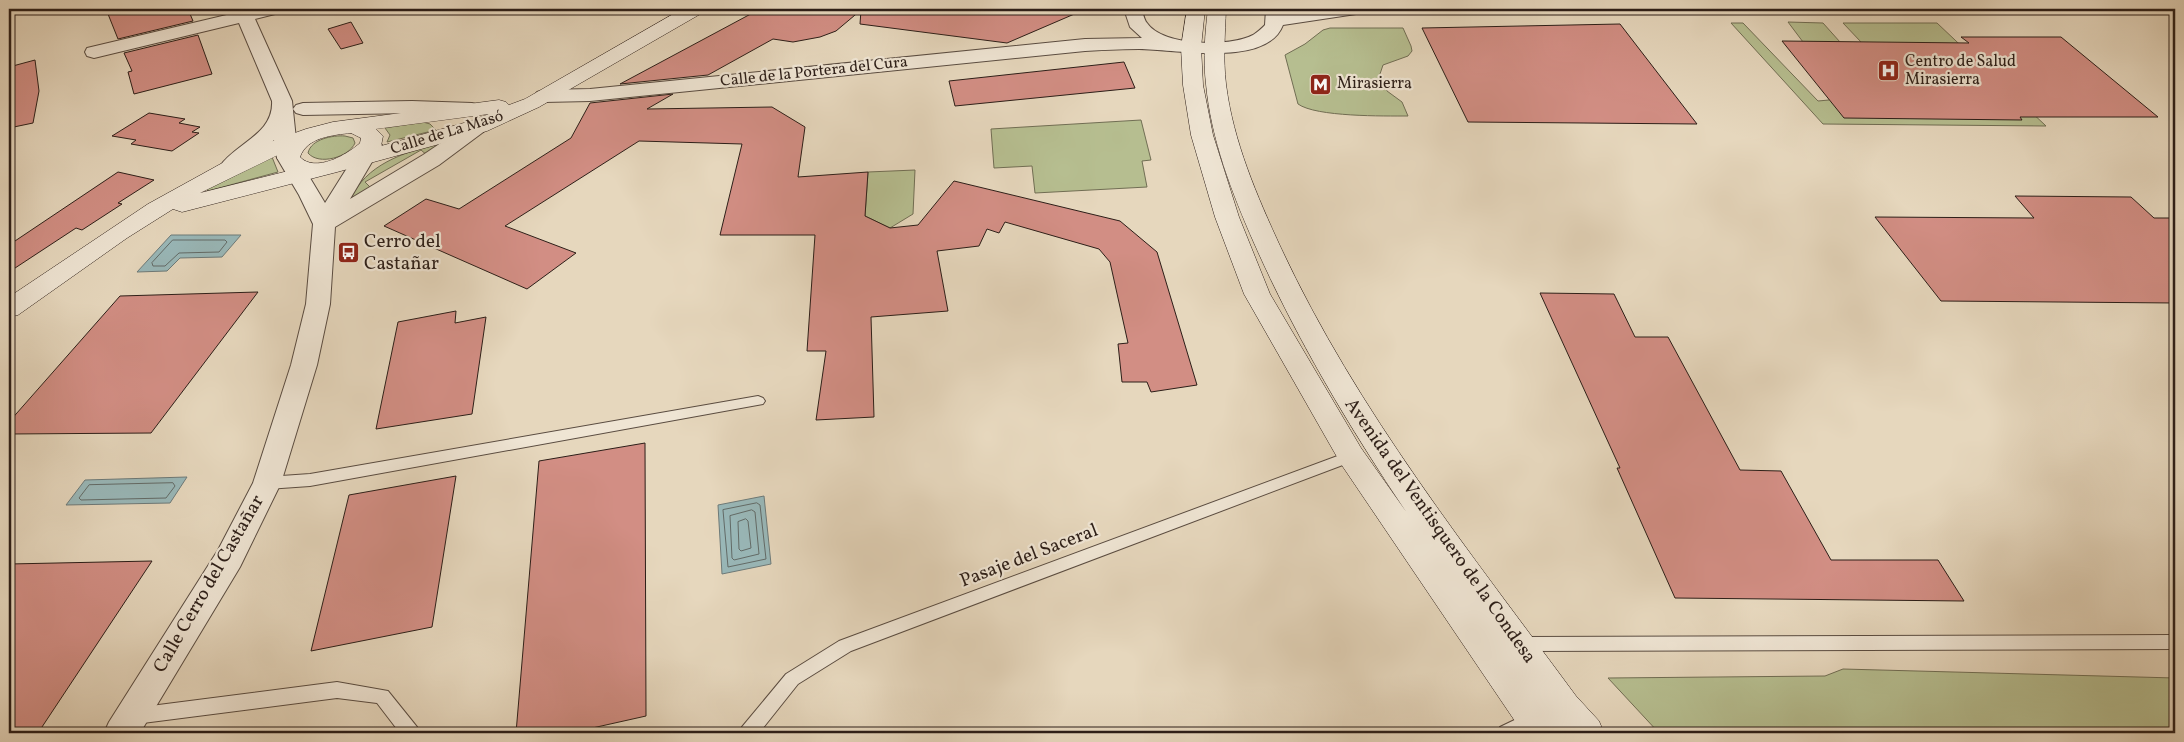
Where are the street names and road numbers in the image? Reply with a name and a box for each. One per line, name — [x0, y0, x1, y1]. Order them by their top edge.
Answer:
street label: Calle de la Portera del Cura — [719, 51, 909, 93]
street label: Calle de La Masó — [388, 105, 506, 161]
street label: Avenida del Ventisquero de la Condesa — [1338, 393, 1542, 669]
street label: Calle Cerro del Castañar — [147, 490, 271, 678]
street label: Pasaje del Saceral — [956, 518, 1102, 594]

